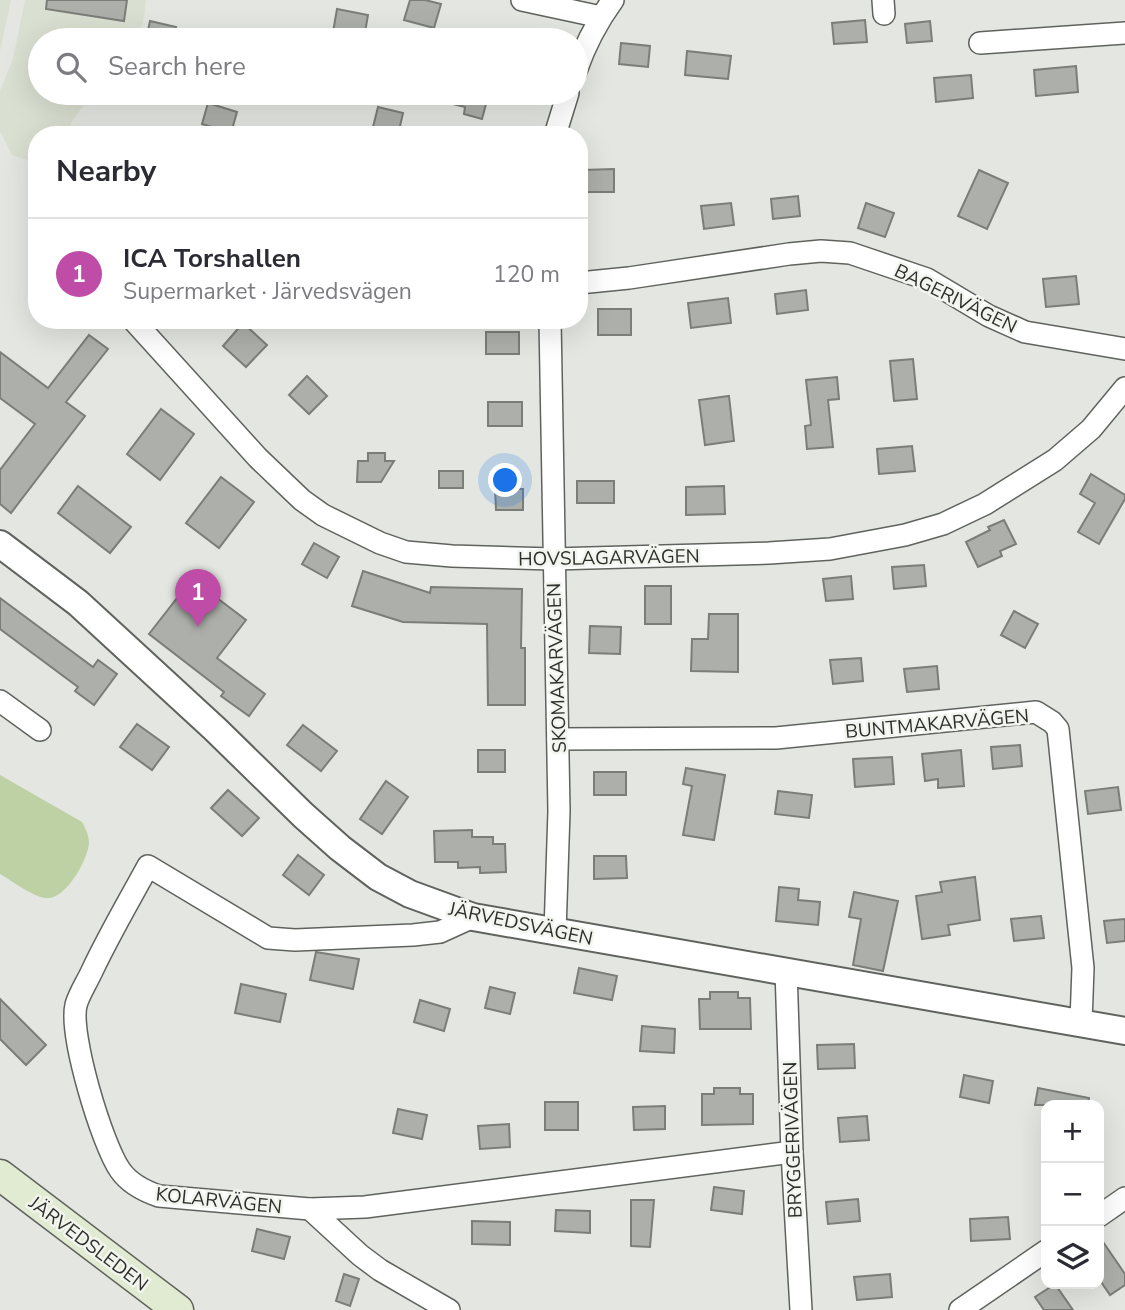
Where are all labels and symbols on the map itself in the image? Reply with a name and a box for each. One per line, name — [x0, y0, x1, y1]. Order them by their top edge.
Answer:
street label: BAGERIVÄGEN — [890, 258, 1021, 340]
your location — [488, 463, 522, 497]
street label: HOVSLAGARVÄGEN — [518, 543, 700, 573]
pin: 1 — [175, 569, 221, 627]
street label: SKOMAKARVÄGEN — [541, 583, 573, 753]
street label: BUNTMAKARVÄGEN — [844, 703, 1030, 745]
street label: JÄRVEDSVÄGEN — [445, 896, 595, 952]
street label: BRYGGERIVÄGEN — [777, 1061, 809, 1219]
street label: KOLARVÄGEN — [154, 1181, 283, 1221]
street label: JÄRVEDSLEDEN — [23, 1190, 153, 1297]

